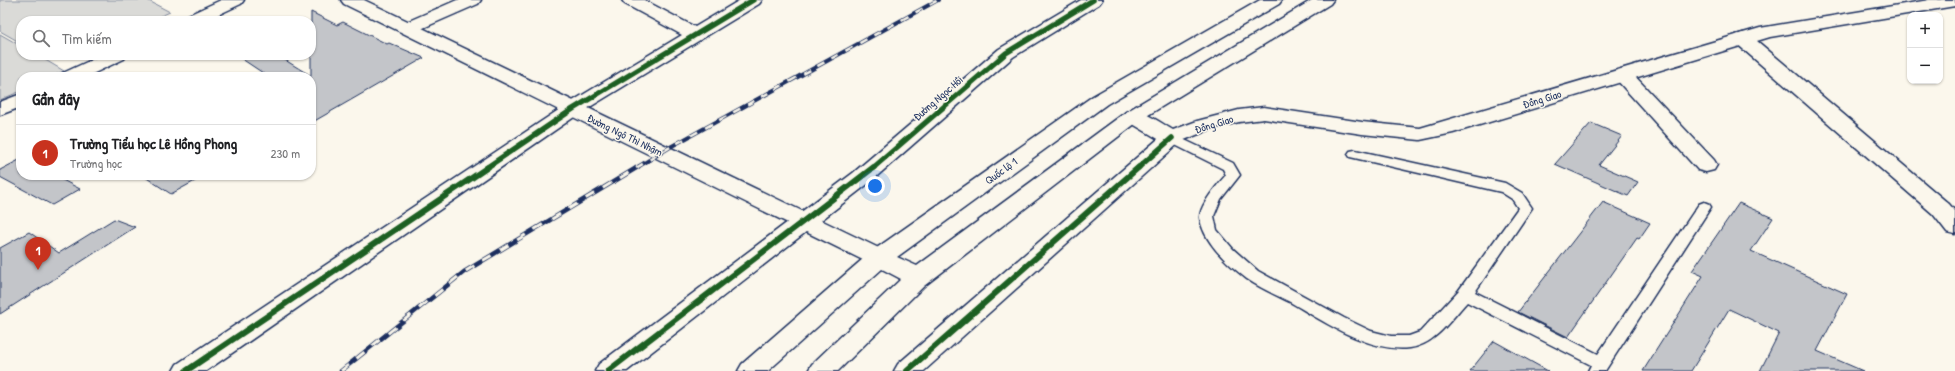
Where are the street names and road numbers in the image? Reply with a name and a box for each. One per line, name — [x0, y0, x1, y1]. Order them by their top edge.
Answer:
street label: Đường Ngọc Hồi — [910, 73, 966, 123]
street label: Đồng Giao — [1521, 86, 1563, 111]
street label: Đường Ngô Thì Nhậm — [585, 111, 665, 159]
street label: Đồng Giao — [1193, 111, 1235, 136]
street label: Quốc lộ 1 — [982, 155, 1020, 187]

